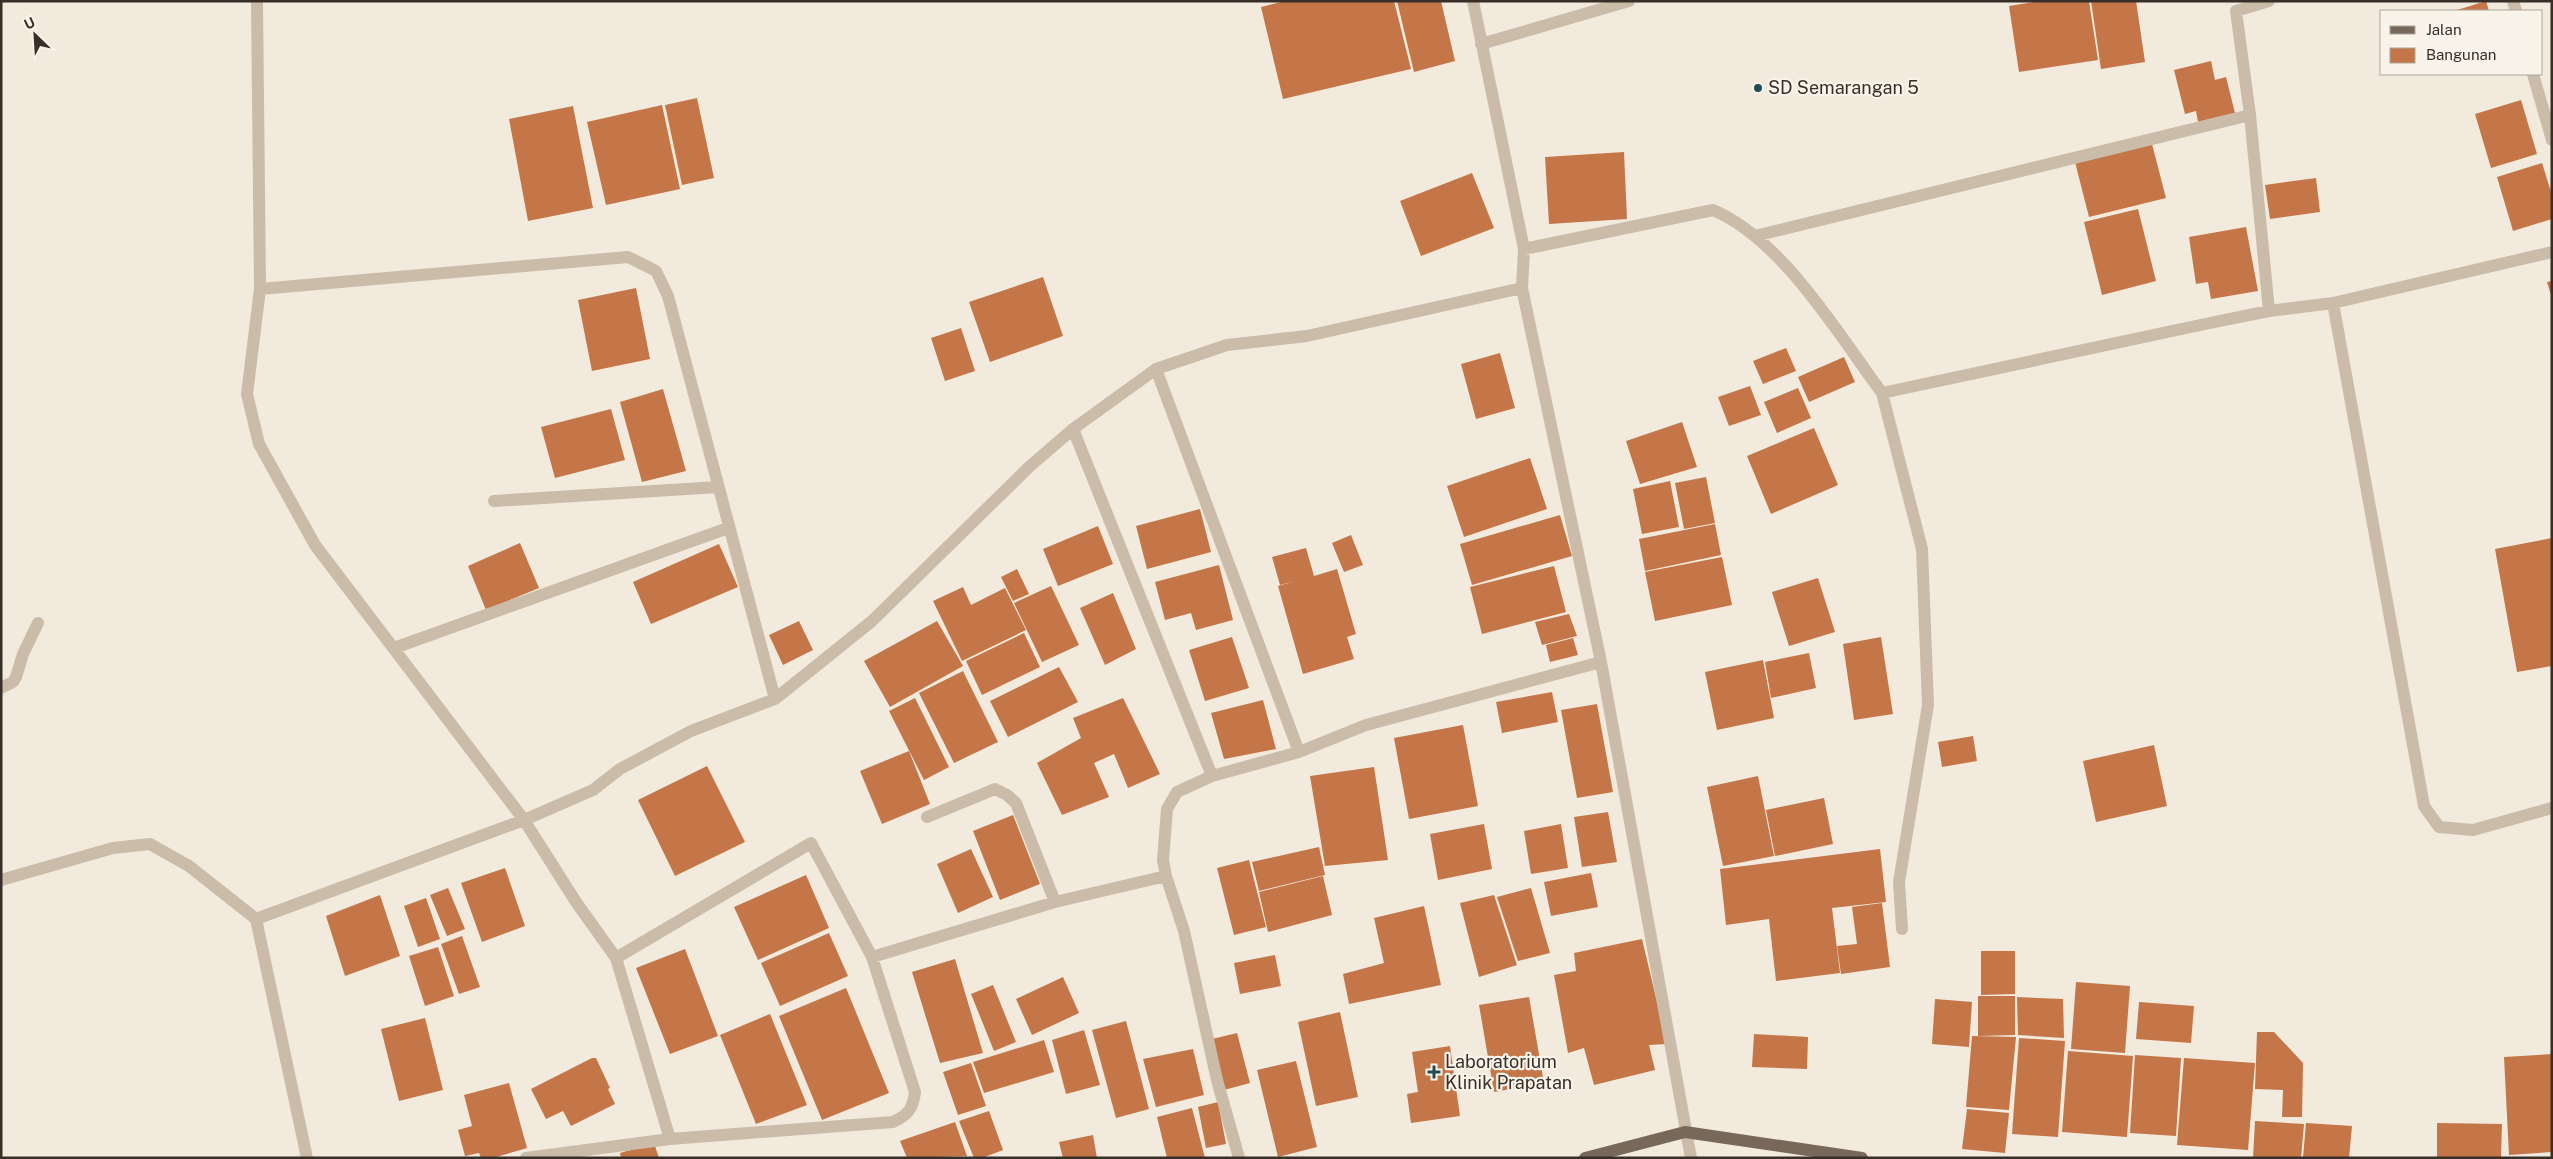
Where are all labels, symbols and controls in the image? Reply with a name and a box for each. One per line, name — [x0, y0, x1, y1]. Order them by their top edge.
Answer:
north arrow — [10, 10, 60, 60]
legend — [2380, 10, 2543, 75]
text: U — [22, 14, 37, 33]
text: Jalan — [2426, 21, 2462, 38]
text: Bangunan — [2426, 46, 2497, 63]
place label: SD Semarangan 5 — [1768, 77, 1919, 98]
marker: SD Semarangan 5 — [1752, 82, 1764, 94]
place label: Laboratorium Klinik Prapatan — [1445, 1051, 1572, 1093]
marker: Laboratorium Klinik Prapatan — [1427, 1065, 1441, 1079]

